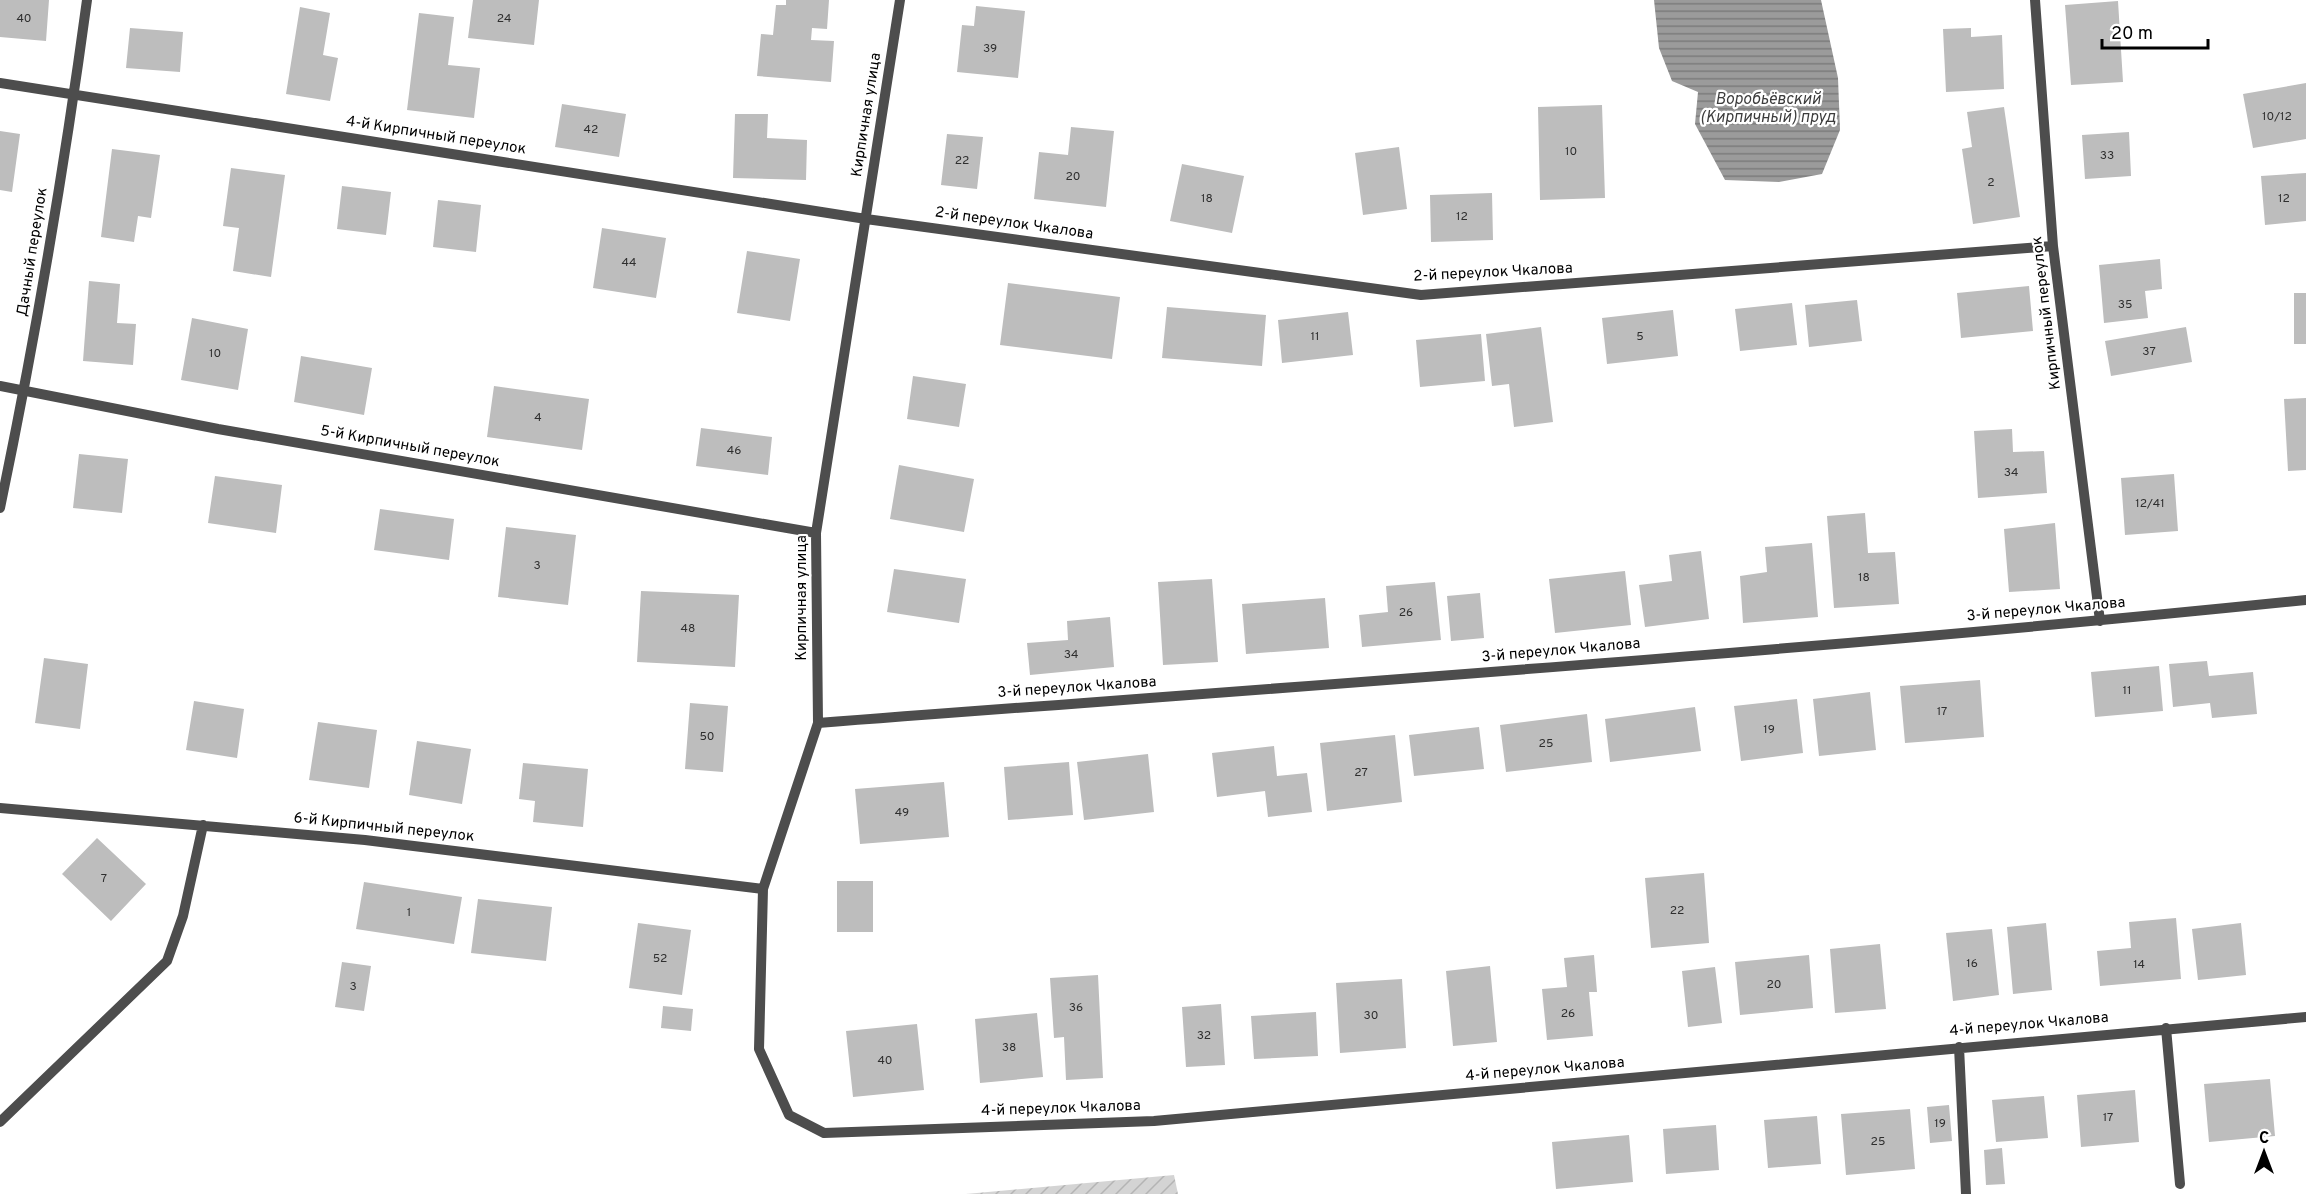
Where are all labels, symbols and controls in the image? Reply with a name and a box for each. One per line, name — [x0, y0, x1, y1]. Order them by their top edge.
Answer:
house number: 40 — [16, 11, 32, 27]
house number: 24 — [497, 11, 511, 27]
scale bar — [2102, 12, 2208, 50]
text: 20 m — [2111, 23, 2153, 46]
house number: 39 — [983, 41, 997, 57]
street label: Кирпичная улица — [848, 51, 886, 179]
water label: Воробьёвский (Кирпичный) пруд — [1700, 90, 1836, 128]
house number: 10/12 — [2262, 109, 2292, 125]
street label: 4-й Кирпичный переулок — [345, 112, 527, 160]
house number: 42 — [584, 122, 598, 138]
house number: 10 — [1565, 144, 1577, 160]
house number: 33 — [2100, 148, 2114, 164]
house number: 22 — [955, 153, 969, 169]
house number: 20 — [1065, 169, 1081, 185]
house number: 2 — [1987, 175, 1995, 191]
street label: Дачный переулок — [13, 186, 53, 318]
house number: 18 — [1201, 191, 1213, 207]
house number: 12 — [2278, 191, 2290, 207]
street label: 2-й переулок Чкалова — [934, 203, 1094, 245]
house number: 12 — [1456, 209, 1468, 225]
street label: Кирпичный переулок — [2028, 235, 2066, 391]
house number: 44 — [622, 255, 636, 271]
street label: 2-й переулок Чкалова — [1413, 259, 1573, 287]
house number: 35 — [2118, 297, 2132, 313]
house number: 11 — [1311, 329, 1319, 345]
house number: 5 — [1636, 329, 1644, 345]
house number: 37 — [2142, 344, 2156, 360]
house number: 10 — [209, 346, 221, 362]
house number: 4 — [534, 410, 542, 426]
street label: 5-й Кирпичный переулок — [319, 422, 501, 472]
house number: 46 — [727, 443, 741, 459]
house number: 34 — [2004, 465, 2018, 481]
house number: 12/41 — [2135, 496, 2165, 512]
street label: Кирпичная улица — [793, 535, 812, 661]
house number: 3 — [533, 558, 541, 574]
house number: 18 — [1858, 570, 1870, 586]
street label: 3-й переулок Чкалова — [1966, 594, 2126, 626]
house number: 26 — [1399, 605, 1413, 621]
house number: 48 — [681, 621, 695, 637]
street label: 3-й переулок Чкалова — [1481, 635, 1641, 667]
house number: 34 — [1064, 647, 1078, 663]
street label: 3-й переулок Чкалова — [997, 673, 1157, 703]
house number: 11 — [2123, 683, 2131, 699]
house number: 17 — [1937, 704, 1947, 720]
house number: 19 — [1763, 722, 1775, 738]
house number: 50 — [699, 729, 715, 745]
house number: 25 — [1539, 736, 1553, 752]
house number: 27 — [1354, 765, 1368, 781]
house number: 49 — [895, 805, 909, 821]
street label: 6-й Кирпичный переулок — [293, 809, 475, 847]
house number: 7 — [101, 871, 107, 887]
house number: 22 — [1670, 903, 1684, 919]
house number: 1 — [407, 905, 411, 921]
house number: 52 — [653, 951, 667, 967]
house number: 16 — [1966, 956, 1978, 972]
house number: 14 — [2133, 957, 2145, 973]
house number: 20 — [1766, 977, 1782, 993]
house number: 3 — [349, 979, 357, 995]
house number: 36 — [1069, 1000, 1083, 1016]
house number: 26 — [1561, 1006, 1575, 1022]
house number: 30 — [1364, 1008, 1378, 1024]
street label: 4-й переулок Чкалова — [1949, 1009, 2109, 1041]
house number: 32 — [1197, 1028, 1211, 1044]
house number: 38 — [1002, 1040, 1016, 1056]
house number: 40 — [877, 1053, 893, 1069]
street label: 4-й переулок Чкалова — [1465, 1054, 1625, 1086]
street label: 4-й переулок Чкалова — [981, 1097, 1141, 1121]
house number: 17 — [2103, 1110, 2113, 1126]
house number: 19 — [1934, 1116, 1946, 1132]
north arrow — [2234, 1122, 2294, 1182]
text: С — [2259, 1129, 2269, 1149]
house number: 25 — [1871, 1134, 1885, 1150]

